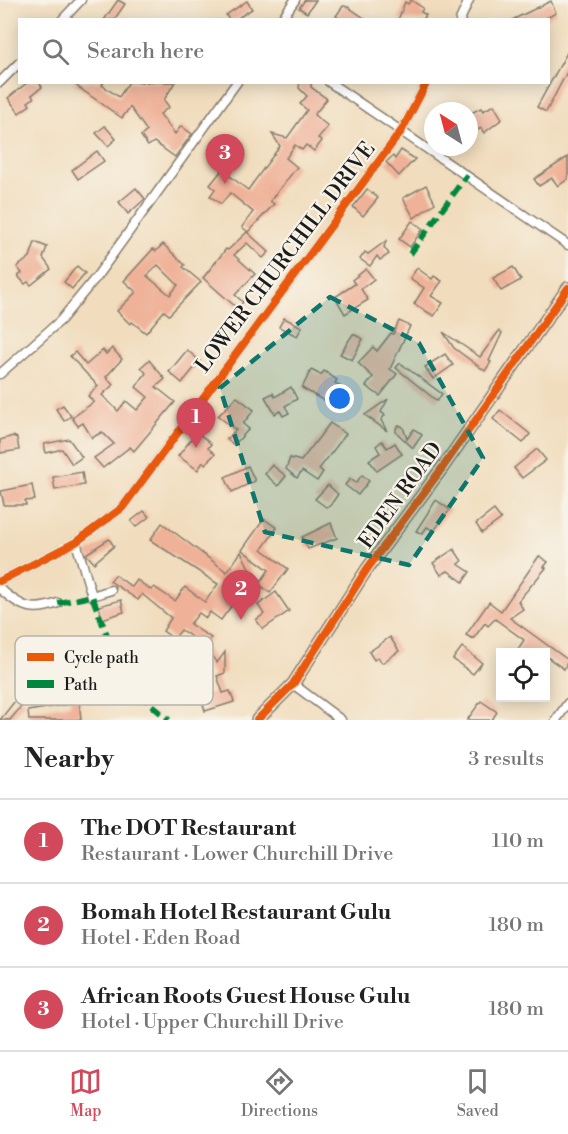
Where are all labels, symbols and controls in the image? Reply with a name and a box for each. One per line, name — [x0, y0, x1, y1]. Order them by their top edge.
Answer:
search box — [18, 18, 550, 84]
icon: search — [39, 35, 72, 68]
text: Search here — [87, 38, 204, 65]
north arrow — [424, 102, 478, 156]
pin: 3 — [206, 134, 244, 184]
street label: LOWER CHURCHILL DRIVE — [190, 137, 381, 378]
your location — [325, 384, 354, 413]
pin: 1 — [176, 398, 216, 448]
street label: EDEN ROAD — [353, 437, 448, 554]
pin: 2 — [222, 570, 260, 620]
legend — [15, 636, 213, 705]
text: Cycle path — [64, 648, 139, 668]
map controls — [496, 648, 550, 702]
button: locate — [496, 648, 550, 702]
text: Path — [64, 675, 98, 695]
text: Nearby — [24, 743, 114, 775]
text: 3 results — [468, 747, 544, 772]
text: The DOT Restaurant — [81, 815, 296, 842]
text: 1 — [39, 829, 48, 854]
text: 110 m — [492, 829, 544, 854]
text: Restaurant · Lower Churchill Drive — [81, 842, 393, 867]
text: Bomah Hotel Restaurant Gulu — [81, 899, 391, 926]
text: 2 — [37, 913, 50, 938]
text: 180 m — [489, 913, 544, 938]
text: Hotel · Eden Road — [81, 926, 240, 951]
text: African Roots Guest House Gulu — [81, 983, 410, 1010]
text: 3 — [37, 997, 50, 1022]
text: 180 m — [489, 997, 544, 1022]
text: Hotel · Upper Churchill Drive — [81, 1010, 344, 1035]
tab: Map — [69, 1065, 102, 1121]
tab: Directions — [241, 1065, 318, 1121]
tab: Saved — [457, 1065, 499, 1121]

